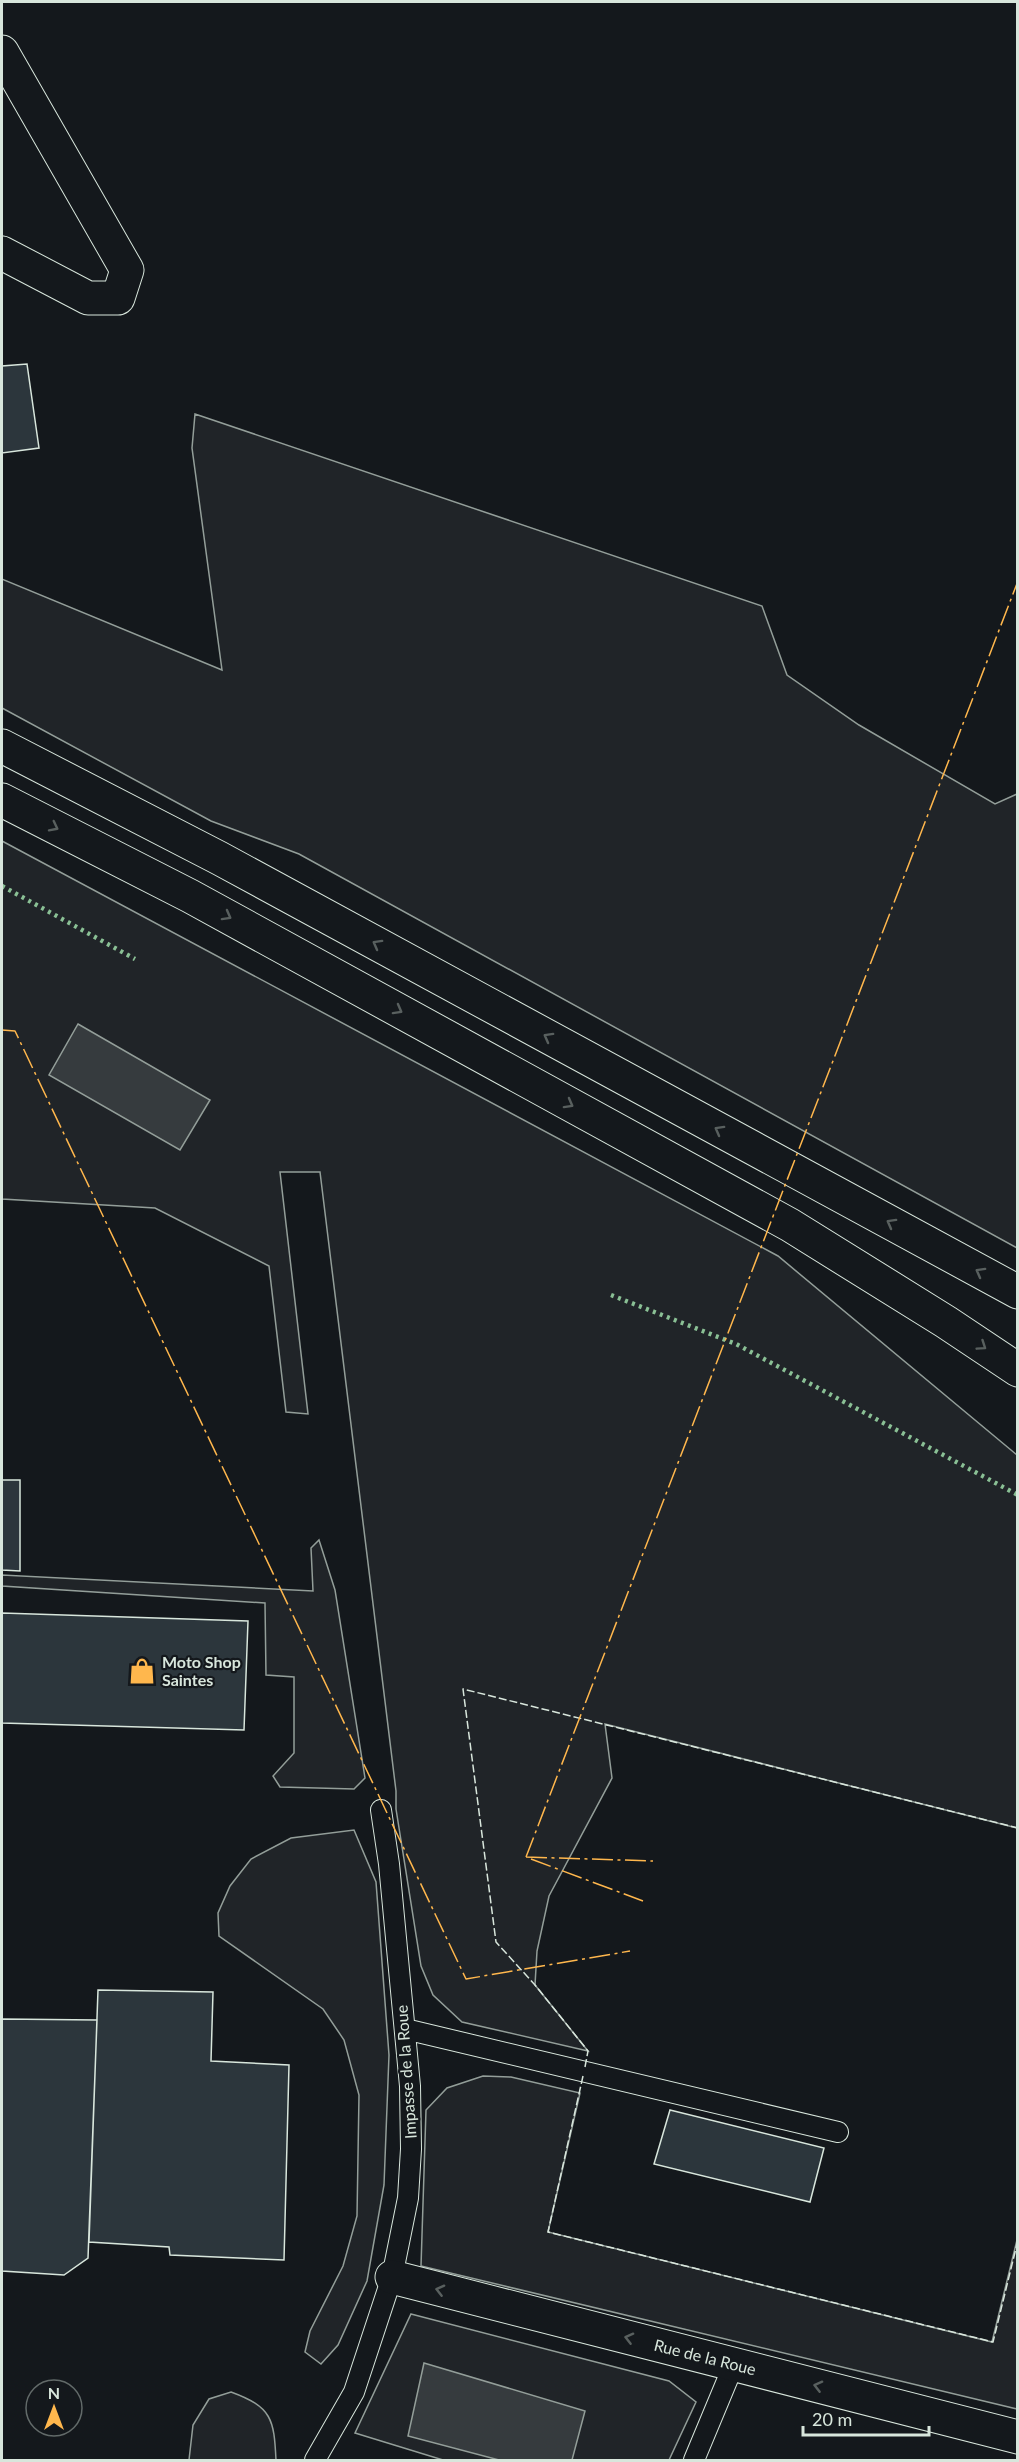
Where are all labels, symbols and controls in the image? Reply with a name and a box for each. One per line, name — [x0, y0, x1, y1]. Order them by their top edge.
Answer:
one-way arrow — [47, 819, 58, 831]
one-way arrow — [221, 909, 231, 920]
one-way arrow — [373, 940, 383, 951]
one-way arrow — [392, 1003, 402, 1014]
one-way arrow — [544, 1033, 554, 1044]
one-way arrow — [563, 1097, 573, 1108]
one-way arrow — [715, 1126, 726, 1137]
one-way arrow — [887, 1219, 897, 1230]
one-way arrow — [976, 1268, 986, 1279]
one-way arrow — [975, 1339, 986, 1350]
place label: Moto Shop Saintes — [162, 1652, 241, 1689]
shop icon: Moto Shop Saintes — [127, 1656, 157, 1686]
street label: Impasse de la Roue — [391, 2004, 420, 2140]
one-way arrow — [436, 2284, 446, 2297]
one-way arrow — [625, 2332, 635, 2345]
street label: Rue de la Roue — [652, 2335, 758, 2378]
north arrow — [24, 2378, 84, 2438]
one-way arrow — [814, 2380, 824, 2393]
text: N — [48, 2383, 60, 2402]
scale bar — [803, 2399, 929, 2437]
text: 20 m — [812, 2408, 852, 2430]

